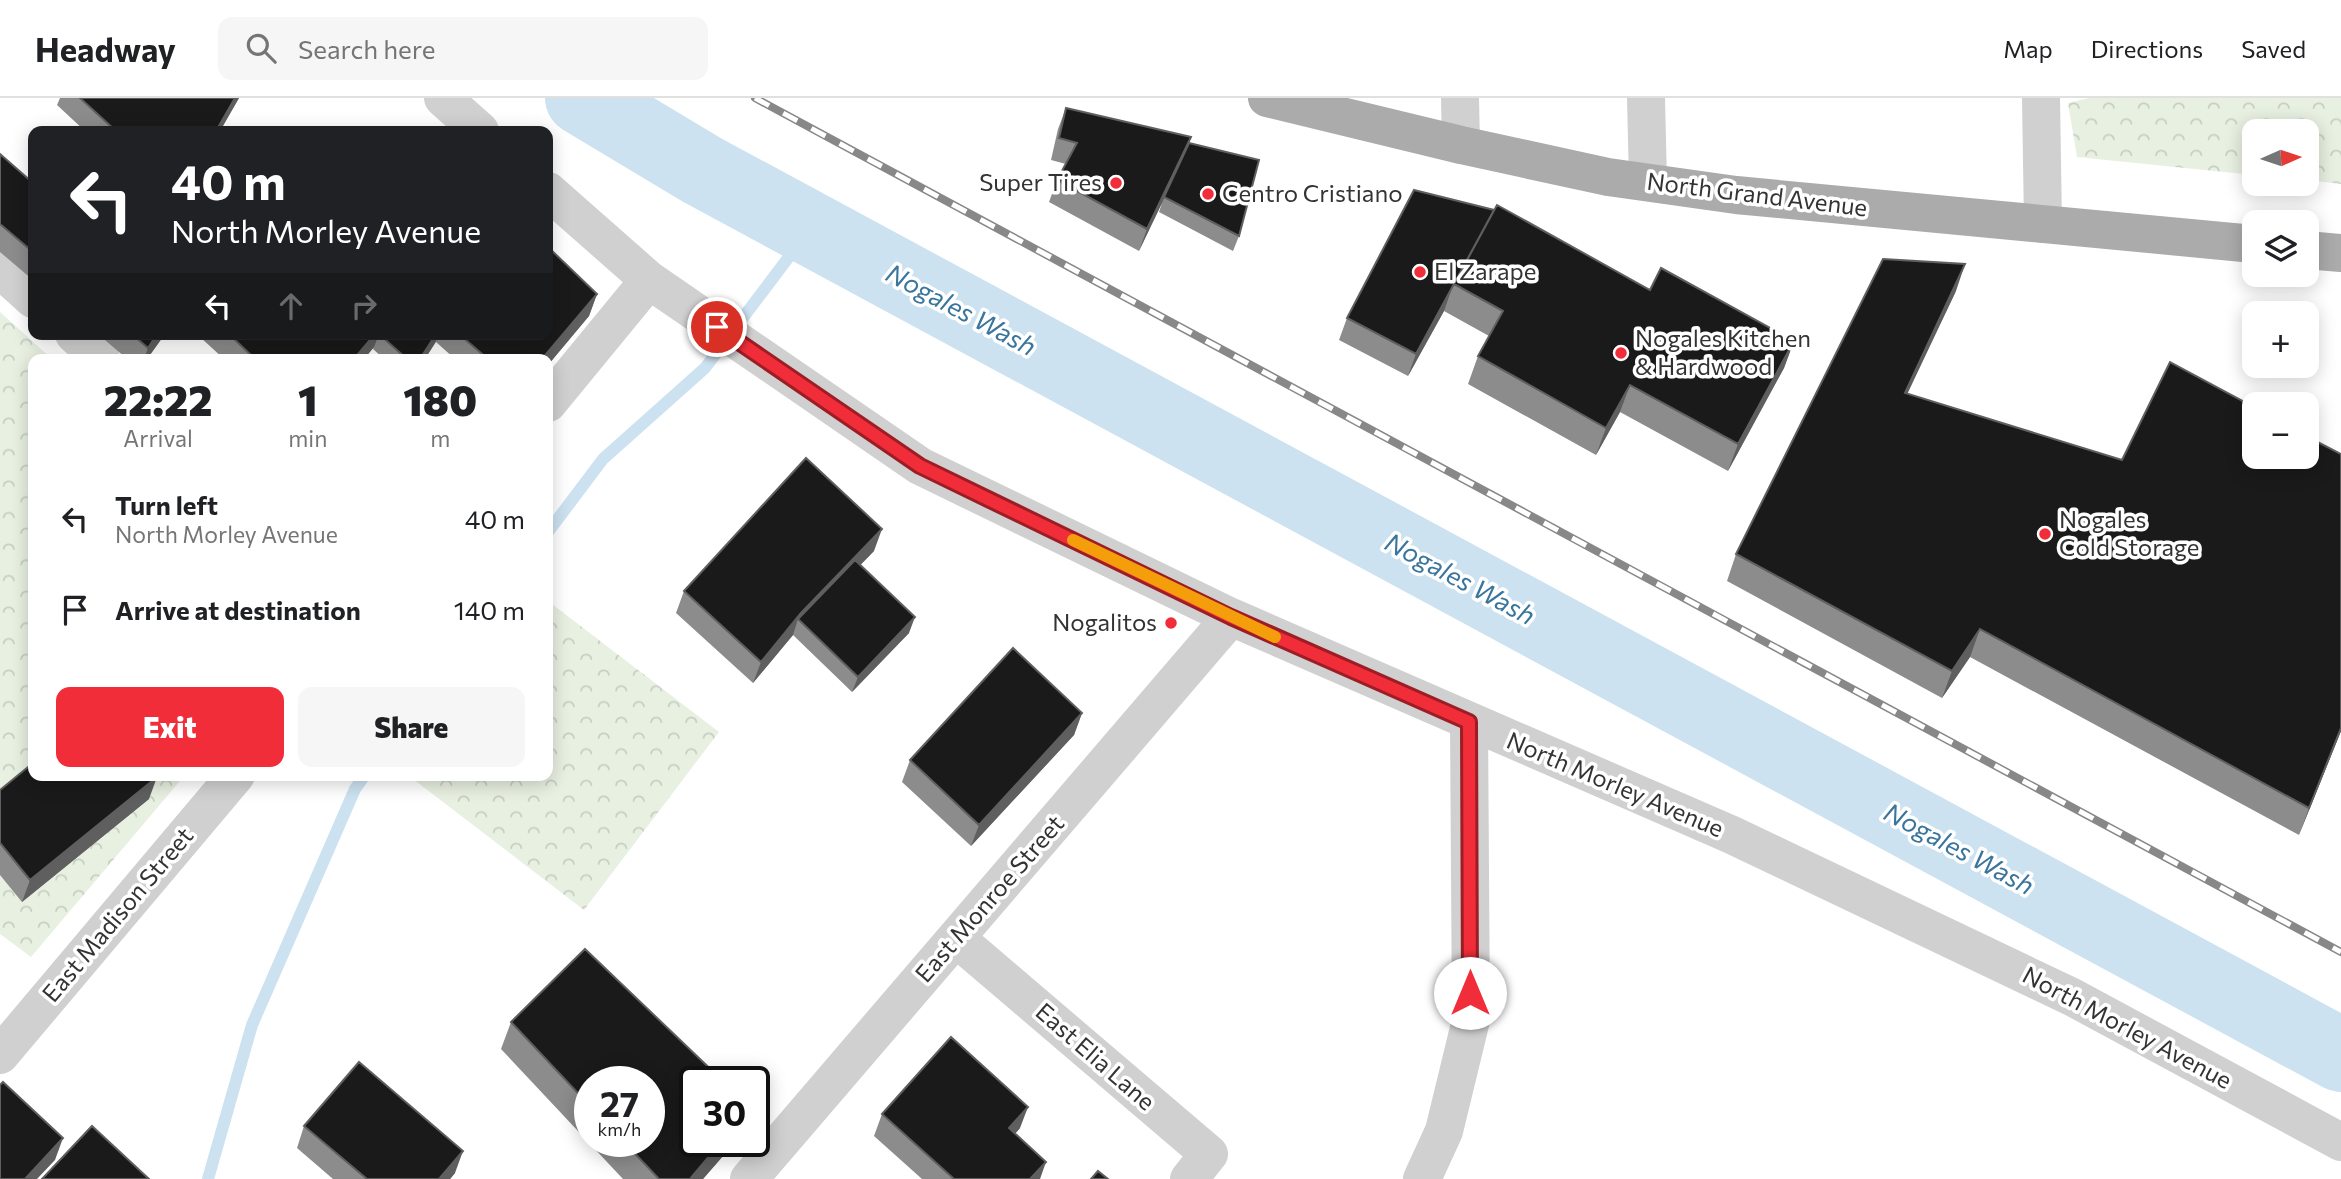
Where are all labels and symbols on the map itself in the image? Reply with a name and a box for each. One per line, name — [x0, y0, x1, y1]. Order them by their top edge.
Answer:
north arrow — [2242, 119, 2319, 196]
street label: North Grand Avenue — [1645, 166, 1869, 221]
place label: Super Tires — [979, 167, 1102, 196]
marker: Super Tires — [1108, 175, 1124, 191]
place label: Centro Cristiano — [1222, 178, 1403, 207]
marker: Centro Cristiano — [1200, 186, 1216, 202]
water label: Nogales Wash — [881, 256, 1042, 361]
place label: El Zarape — [1434, 256, 1536, 285]
marker: El Zarape — [1412, 264, 1428, 280]
pin — [687, 297, 747, 357]
place label: Nogales Kitchen & Hardwood — [1635, 323, 1811, 380]
marker: Nogales Kitchen & Hardwood — [1613, 345, 1629, 361]
place label: Nogales Cold Storage — [2059, 504, 2200, 561]
water label: Nogales Wash — [1380, 525, 1541, 630]
marker: Nogales Cold Storage — [2037, 526, 2053, 542]
place label: Nogalitos — [1052, 607, 1157, 636]
marker: Nogalitos — [1163, 615, 1179, 631]
street label: North Morley Avenue — [1503, 725, 1728, 842]
water label: Nogales Wash — [1879, 795, 2040, 900]
street label: East Monroe Street — [908, 808, 1069, 987]
street label: East Madison Street — [35, 821, 198, 1007]
position arrow — [1433, 956, 1507, 1030]
street label: North Morley Avenue — [2018, 959, 2237, 1094]
street label: East Elia Lane — [1030, 996, 1162, 1116]
speed limit sign: 30 — [679, 1066, 770, 1157]

